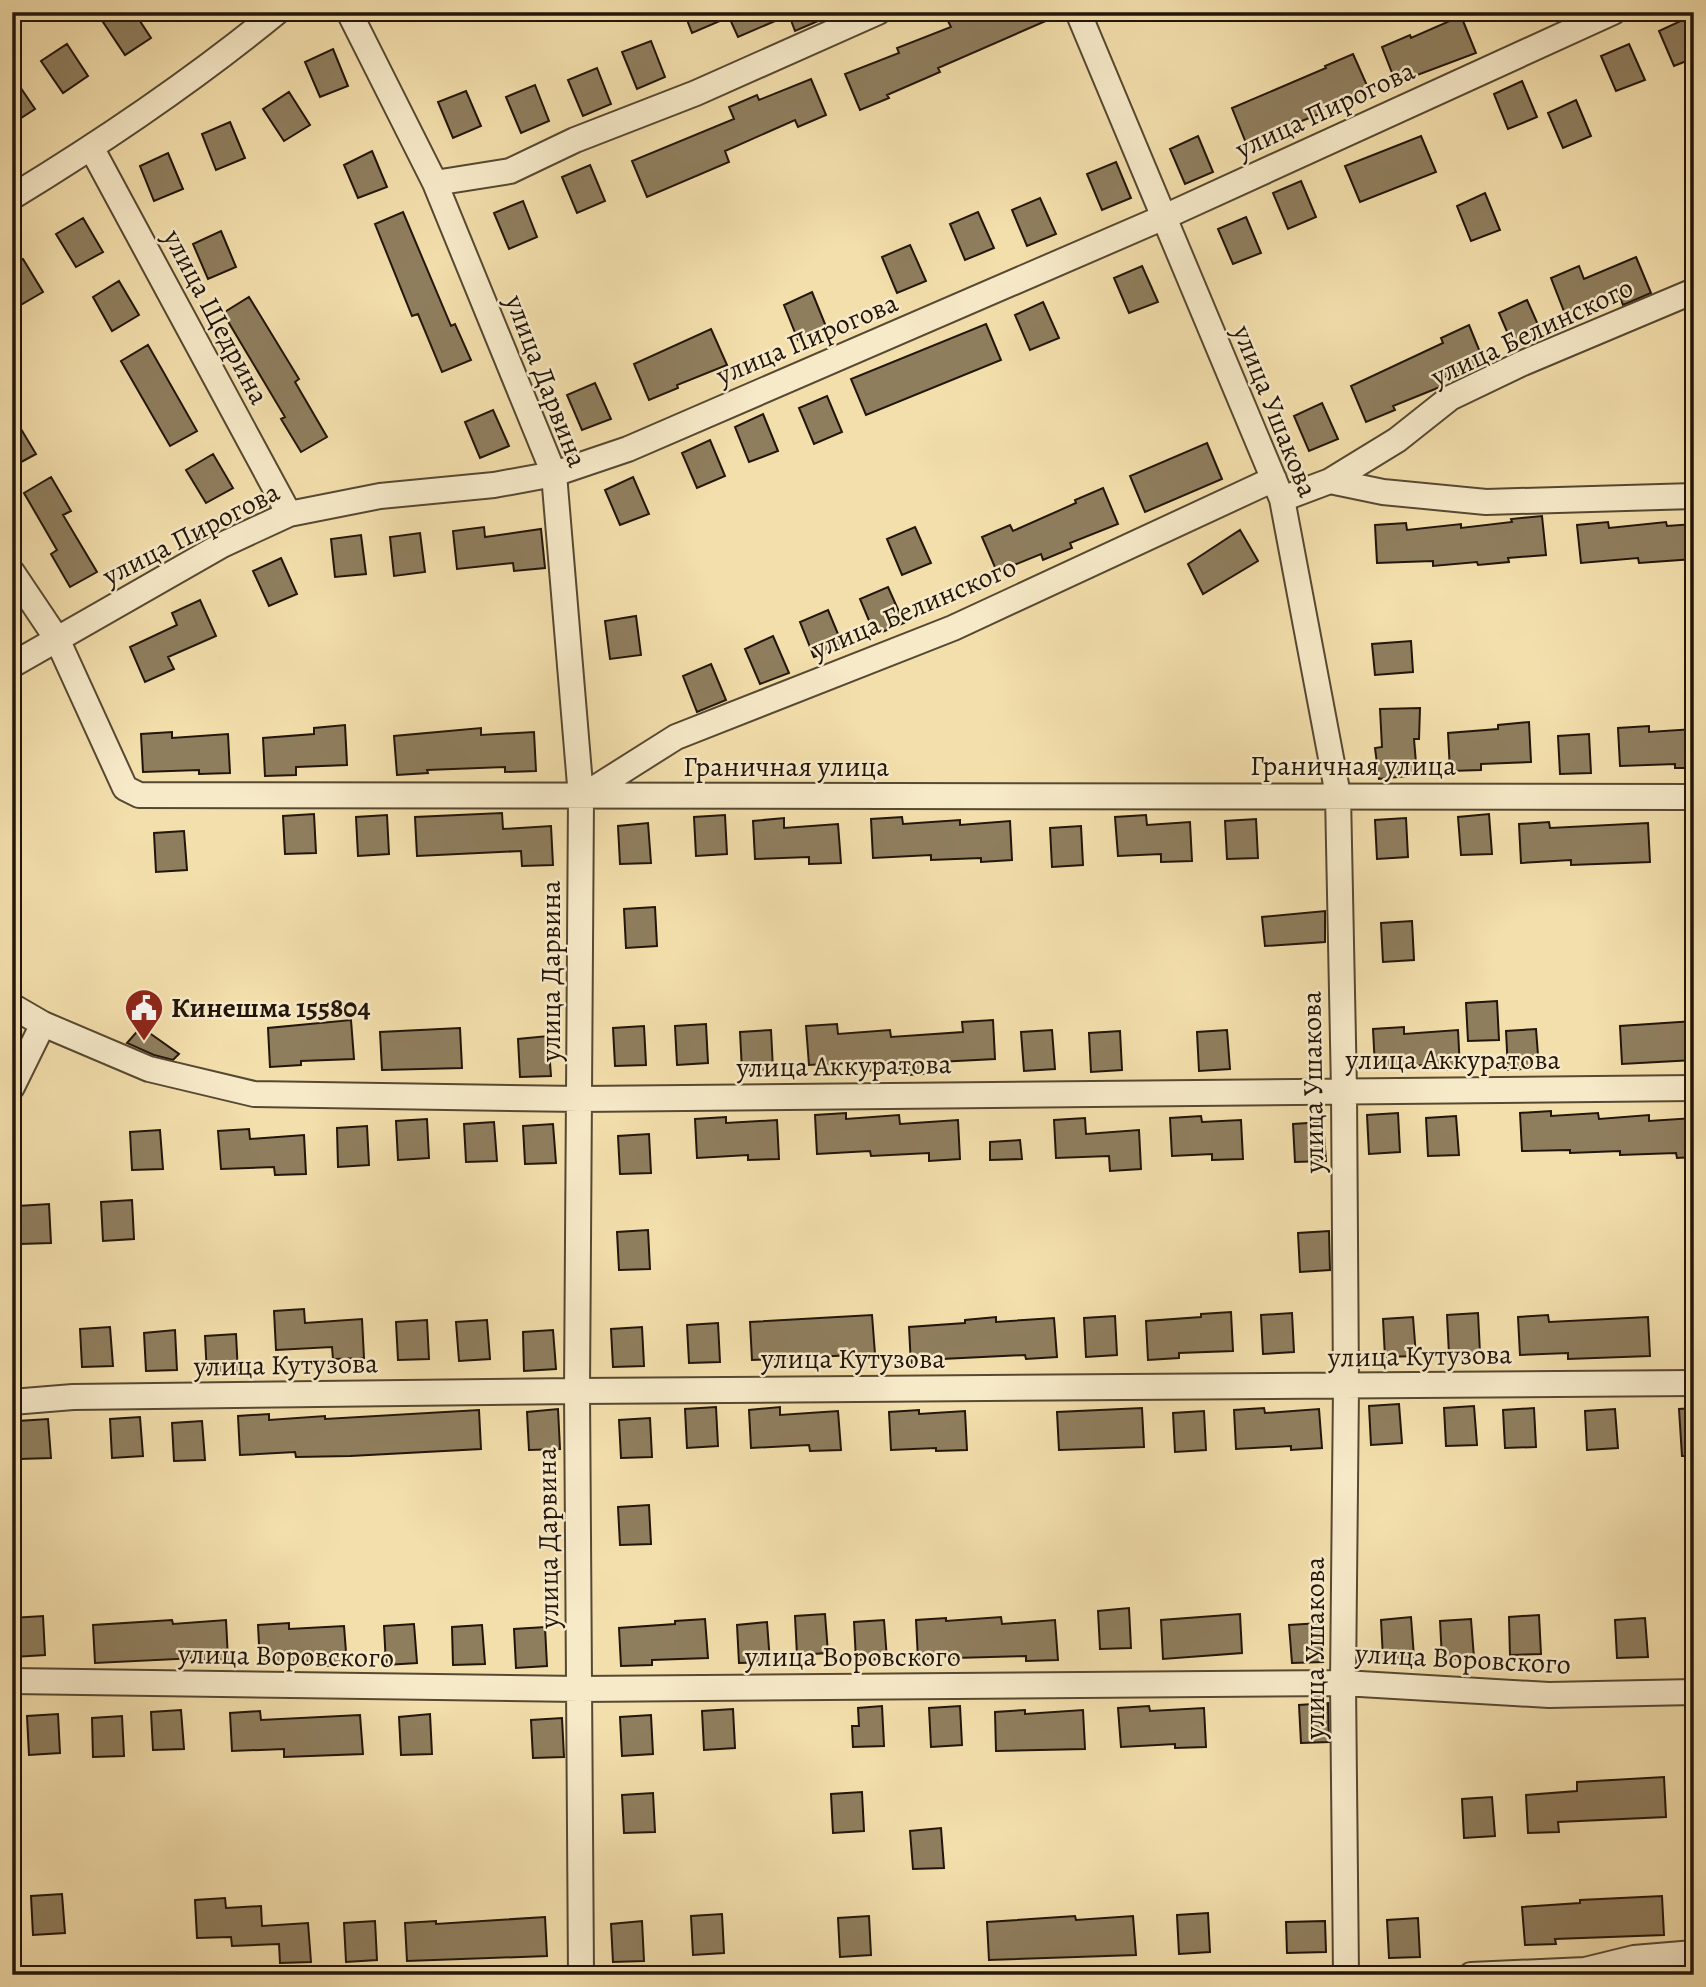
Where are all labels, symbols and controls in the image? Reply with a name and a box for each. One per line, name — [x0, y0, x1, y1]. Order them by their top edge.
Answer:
street label: улица Пирогова — [1228, 52, 1421, 169]
street label: улица Щедрина — [153, 222, 278, 411]
street label: улица Белинского — [1424, 268, 1639, 396]
street label: улица Пирогова — [709, 284, 904, 395]
street label: улица Дарвина — [495, 289, 596, 473]
street label: улица Ушакова — [1223, 318, 1327, 503]
street label: улица Пирогова — [95, 473, 286, 595]
street label: улица Белинского — [805, 548, 1022, 669]
street label: Граничная улица — [1250, 747, 1456, 785]
street label: Граничная улица — [683, 748, 889, 786]
street label: улица Дарвина — [532, 880, 570, 1063]
public building icon: Кинешма 155804 — [123, 987, 165, 1042]
place label: Кинешма 155804 — [171, 989, 371, 1027]
street label: улица Ушакова — [1292, 990, 1334, 1174]
street label: улица Аккуратова — [1344, 1041, 1561, 1079]
street label: улица Аккуратова — [735, 1045, 952, 1087]
street label: улица Кутузова — [1327, 1335, 1513, 1377]
street label: улица Кутузова — [760, 1340, 945, 1378]
street label: улица Кутузова — [193, 1344, 379, 1386]
street label: улица Дарвина — [527, 1447, 569, 1630]
street label: улица Ушакова — [1296, 1557, 1334, 1740]
street label: улица Воровского — [1353, 1634, 1572, 1684]
street label: улица Воровского — [177, 1635, 394, 1677]
street label: улица Воровского — [744, 1638, 961, 1676]

